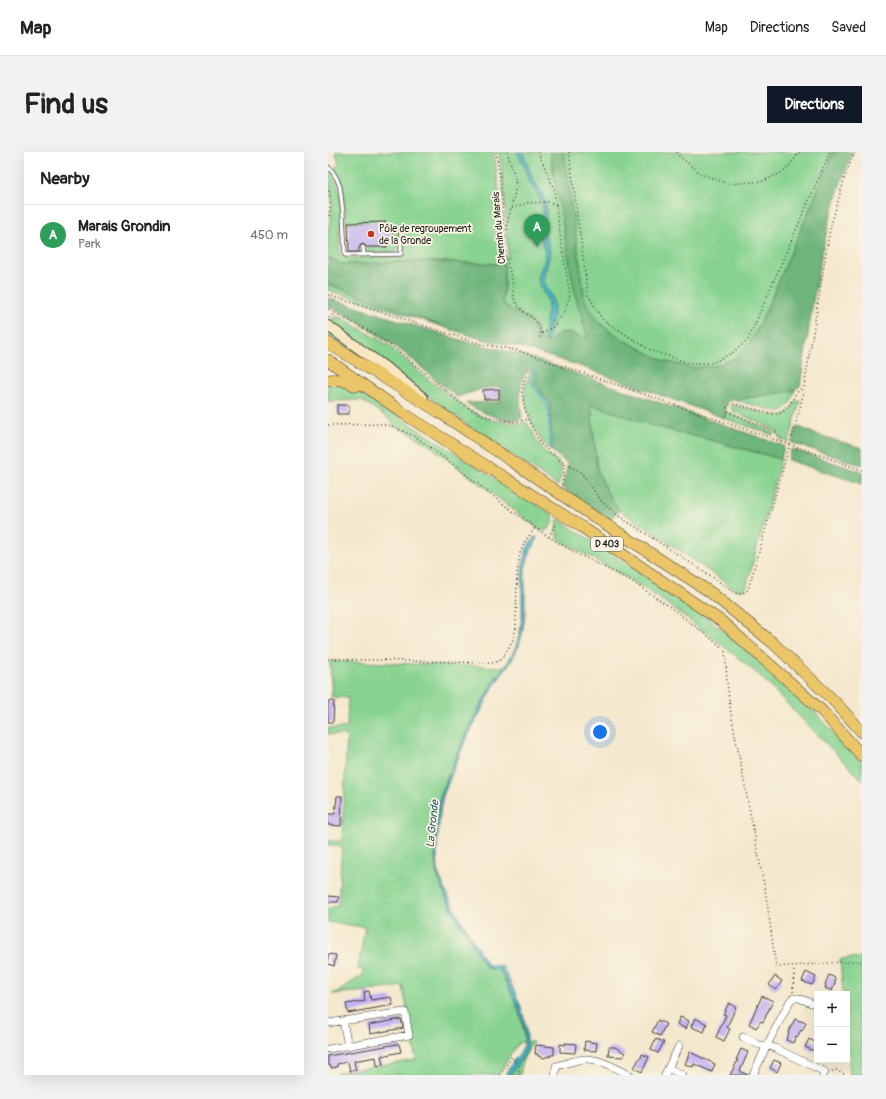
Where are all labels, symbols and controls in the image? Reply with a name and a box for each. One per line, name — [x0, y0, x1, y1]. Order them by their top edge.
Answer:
text: Map — [20, 16, 51, 40]
text: Map — [705, 19, 728, 36]
text: Directions — [750, 19, 809, 36]
text: Saved — [831, 19, 866, 36]
button: Directions — [767, 86, 862, 123]
text: Find us — [24, 87, 108, 122]
text: Nearby — [40, 168, 89, 189]
street label: Chemin du Marais — [490, 191, 508, 265]
pin: A — [524, 214, 550, 247]
text: Marais Grondin — [78, 217, 171, 236]
place label: Pôle de regroupement de la Gronde — [379, 223, 472, 247]
text: A — [49, 227, 57, 243]
text: 450 m — [250, 227, 288, 243]
marker: Pôle de regroupement de la Gronde — [366, 229, 376, 239]
text: Park — [78, 236, 101, 252]
road number: D 403 — [591, 537, 623, 551]
your location — [590, 722, 610, 742]
water label: La Gronde — [424, 798, 442, 848]
map controls — [814, 991, 850, 1063]
button: + — [814, 991, 850, 1027]
button: − — [814, 1027, 850, 1063]

